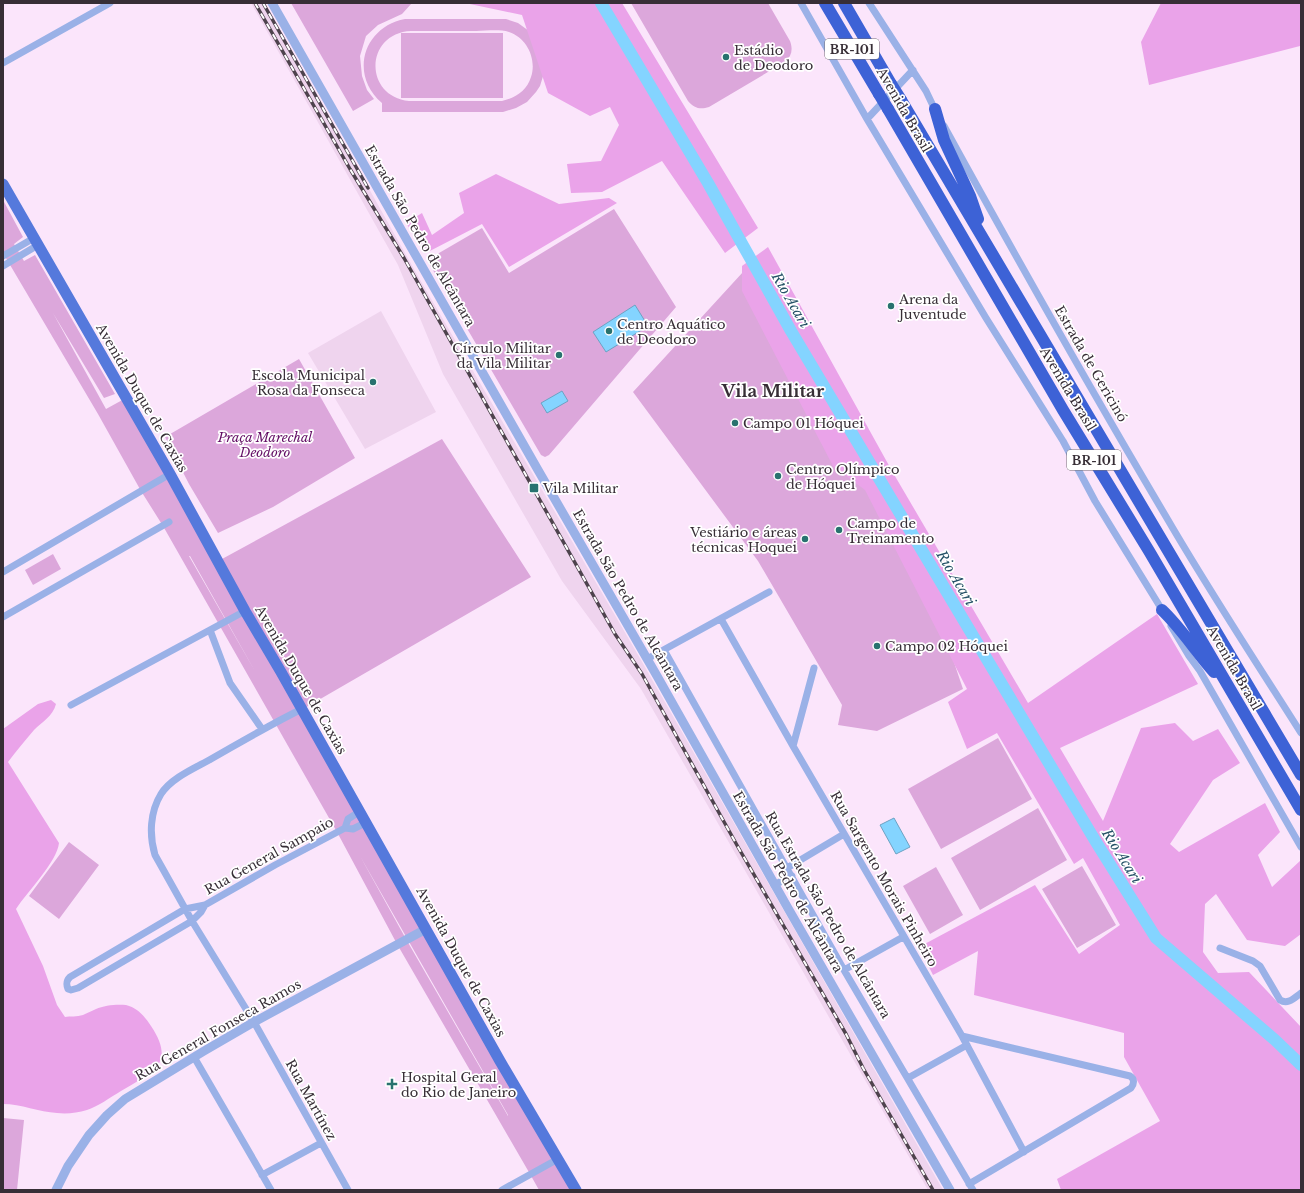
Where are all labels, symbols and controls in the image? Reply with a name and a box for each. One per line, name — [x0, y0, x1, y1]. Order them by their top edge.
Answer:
road number: BR-101 — [825, 39, 879, 59]
place label: Estádio de Deodoro — [734, 42, 813, 74]
marker: Estádio de Deodoro — [721, 52, 731, 62]
street label: Avenida Brasil — [872, 64, 935, 156]
street label: Estrada São Pedro de Alcântara — [361, 142, 479, 330]
water label: Rio Acari — [767, 268, 814, 331]
place label: Arena da Juventude — [897, 291, 966, 323]
marker: Arena da Juventude — [886, 301, 896, 311]
street label: Estrada de Gericinó — [1051, 303, 1131, 425]
place label: Centro Aquático de Deodoro — [617, 316, 726, 348]
street label: Avenida Duque de Caxias — [92, 320, 192, 475]
marker: Centro Aquático de Deodoro — [604, 326, 614, 336]
place label: Círculo Militar da Vila Militar — [452, 340, 552, 372]
street label: Avenida Brasil — [1036, 343, 1100, 434]
marker: Círculo Militar da Vila Militar — [554, 350, 564, 360]
place label: Escola Municipal Rosa da Fonseca — [252, 367, 366, 399]
marker: Escola Municipal Rosa da Fonseca — [368, 377, 378, 387]
district label: Vila Militar — [721, 381, 825, 402]
place label: Campo 01 Hóquei — [743, 415, 864, 432]
marker: Campo 01 Hóquei — [730, 418, 740, 428]
park label: Praça Marechal Deodoro — [217, 429, 313, 461]
road number: BR-101 — [1067, 450, 1121, 470]
place label: Centro Olímpico de Hóquei — [786, 461, 900, 493]
marker: Centro Olímpico de Hóquei — [773, 471, 783, 481]
place label: Vila Militar — [542, 480, 619, 497]
marker: Vila Militar — [528, 482, 540, 494]
street label: Estrada São Pedro de Alcântara — [569, 506, 687, 694]
place label: Campo de Treinamento — [847, 515, 934, 547]
place label: Vestiário e áreas técnicas Hoquei — [689, 524, 798, 556]
marker: Campo de Treinamento — [834, 525, 844, 535]
marker: Vestiário e áreas técnicas Hoquei — [800, 534, 810, 544]
water label: Rio Acari — [932, 546, 980, 609]
street label: Avenida Duque de Caxias — [251, 602, 351, 757]
street label: Avenida Brasil — [1202, 622, 1265, 714]
place label: Campo 02 Hóquei — [885, 638, 1008, 655]
marker: Campo 02 Hóquei — [872, 641, 882, 651]
street label: Estrada São Pedro de Alcântara — [729, 788, 847, 976]
street label: Rua Sargento Morais Pinheiro — [827, 788, 941, 970]
street label: Rua Estrada São Pedro de Alcântara — [762, 808, 895, 1022]
street label: Rua General Sampaio — [202, 813, 336, 899]
water label: Rio Acari — [1098, 824, 1146, 887]
street label: Avenida Duque de Caxias — [412, 883, 509, 1040]
street label: Rua General Fonseca Ramos — [132, 975, 304, 1085]
street label: Rua Martínez — [282, 1056, 340, 1144]
place label: Hospital Geral do Rio de Janeiro — [401, 1069, 516, 1101]
marker: Hospital Geral do Rio de Janeiro — [386, 1078, 398, 1090]

